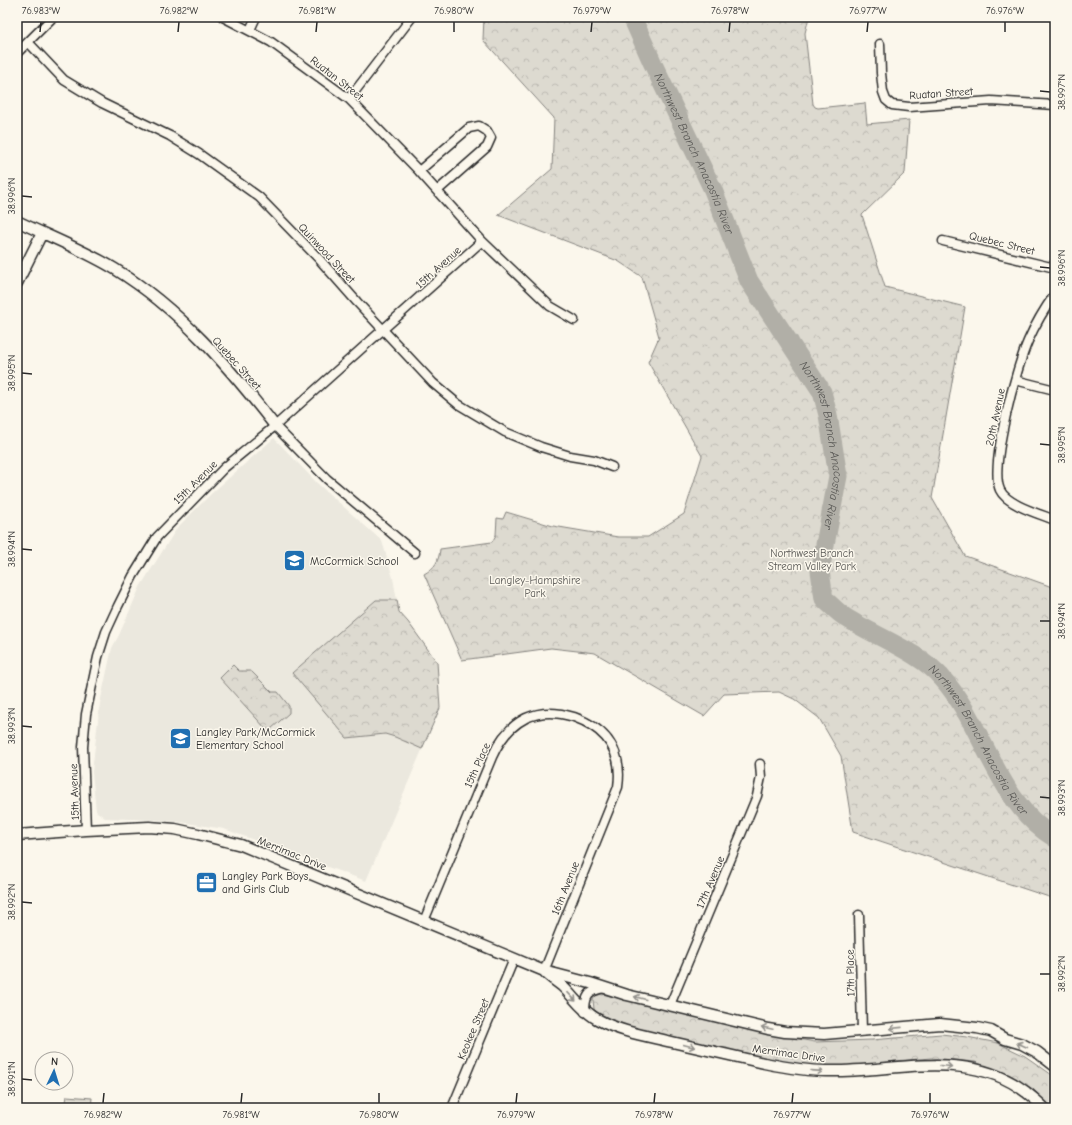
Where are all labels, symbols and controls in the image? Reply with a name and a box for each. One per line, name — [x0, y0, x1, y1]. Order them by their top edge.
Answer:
text: 76.983°W — [22, 5, 60, 17]
text: 76.982°W — [160, 5, 199, 17]
text: 76.981°W — [298, 5, 336, 17]
text: 76.980°W — [434, 5, 474, 17]
text: 76.979°W — [573, 5, 611, 17]
text: 76.978°W — [711, 5, 749, 17]
text: 76.977°W — [849, 5, 887, 17]
text: 76.976°W — [986, 5, 1024, 17]
street label: Ruatan Street — [308, 54, 366, 104]
water label: Northwest Branch Anacostia River — [651, 71, 737, 237]
text: 38.997°N — [1056, 74, 1068, 110]
street label: Ruatan Street — [909, 85, 974, 102]
text: 38.996°N — [6, 178, 18, 214]
street label: Quinwood Street — [296, 221, 358, 287]
street label: Quebec Street — [968, 229, 1037, 258]
street label: 15th Avenue — [413, 243, 464, 291]
text: 38.996°N — [1056, 250, 1068, 286]
street label: Quebec Street — [209, 334, 264, 393]
text: 38.995°N — [6, 355, 18, 391]
water label: Northwest Branch Anacostia River — [797, 358, 845, 532]
street label: 20th Avenue — [983, 387, 1008, 447]
text: 38.995°N — [1056, 427, 1068, 463]
street label: 15th Avenue — [171, 457, 220, 507]
text: 38.994°N — [6, 531, 18, 567]
park label: Northwest Branch Stream Valley Park — [768, 547, 857, 573]
school or university icon: McCormick School — [282, 548, 308, 574]
place label: McCormick School — [310, 555, 399, 568]
park label: Langley-Hampshire Park — [489, 574, 581, 600]
text: 38.994°N — [1056, 603, 1068, 639]
water label: Northwest Branch Anacostia River — [926, 662, 1032, 819]
text: 38.993°N — [6, 708, 18, 744]
school or university icon: Langley Park/McCormick Elementary School — [167, 725, 193, 751]
place label: Langley Park/McCormick Elementary School — [196, 726, 316, 752]
street label: 15th Place — [462, 740, 493, 790]
street label: 15th Avenue — [67, 763, 82, 820]
text: 38.993°N — [1056, 780, 1068, 816]
street label: Merrimac Drive — [255, 834, 329, 873]
street label: 17th Avenue — [694, 854, 728, 910]
street label: 16th Avenue — [549, 859, 582, 917]
office icon: Langley Park Boys and Girls Club — [194, 869, 220, 895]
place label: Langley Park Boys and Girls Club — [222, 870, 309, 896]
text: 38.992°N — [6, 884, 18, 920]
street label: 17th Place — [844, 949, 857, 997]
text: 38.992°N — [1056, 956, 1068, 992]
one-way arrow — [567, 992, 577, 1002]
one-way arrow — [634, 994, 647, 1002]
street label: Keokee Street — [455, 996, 492, 1062]
one-way arrow — [761, 1024, 774, 1032]
one-way arrow — [890, 1024, 903, 1031]
one-way arrow — [1017, 1041, 1029, 1048]
street label: Merrimac Drive — [752, 1042, 827, 1065]
one-way arrow — [682, 1043, 695, 1051]
north arrow — [34, 1051, 74, 1091]
text: N — [51, 1055, 59, 1068]
text: 38.991°N — [6, 1061, 18, 1097]
one-way arrow — [939, 1062, 952, 1069]
one-way arrow — [810, 1067, 823, 1074]
text: 76.982°W — [84, 1109, 123, 1121]
text: 76.981°W — [222, 1109, 260, 1121]
text: 76.980°W — [359, 1109, 399, 1121]
text: 76.979°W — [497, 1109, 535, 1121]
text: 76.978°W — [635, 1109, 673, 1121]
text: 76.977°W — [773, 1109, 811, 1121]
text: 76.976°W — [911, 1109, 949, 1121]

